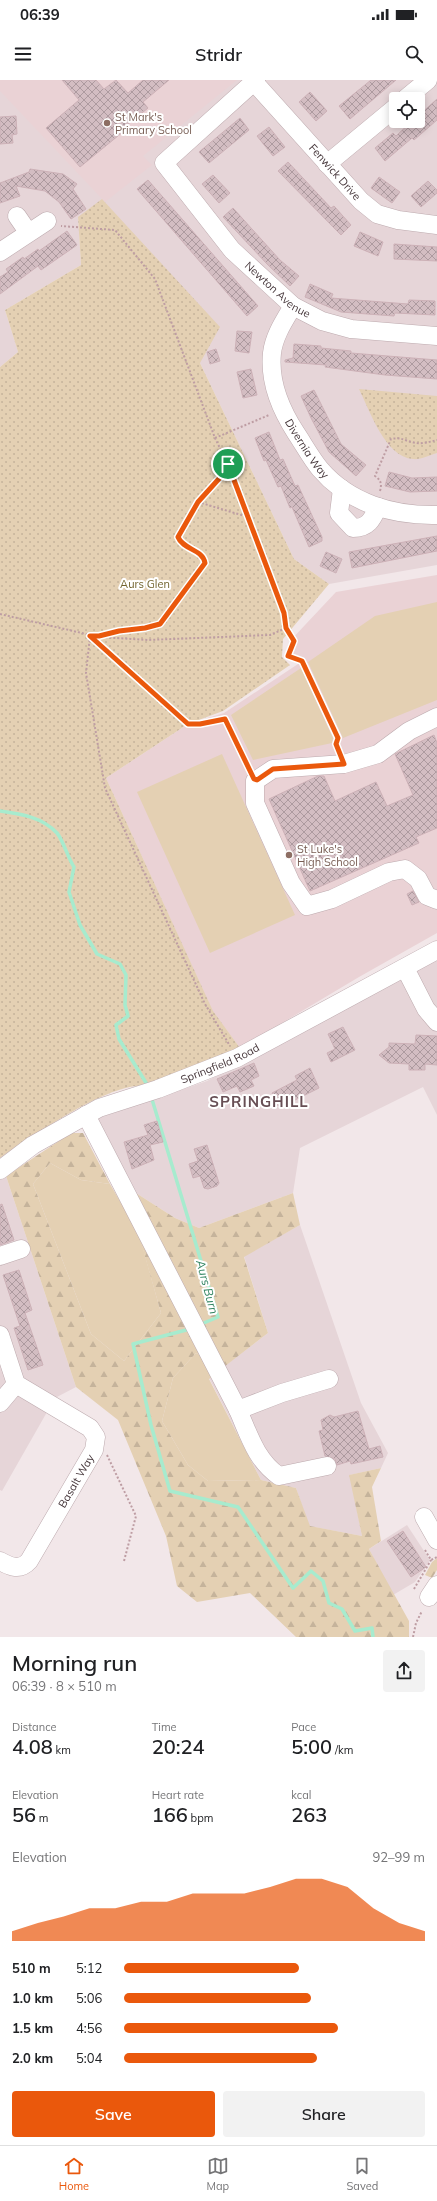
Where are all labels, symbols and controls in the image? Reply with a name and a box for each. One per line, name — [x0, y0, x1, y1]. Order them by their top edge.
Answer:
text: 06:39 — [20, 5, 60, 24]
icon: menu — [12, 43, 34, 65]
text: Stridr — [195, 43, 242, 66]
icon: search — [403, 43, 425, 65]
map controls — [389, 92, 425, 128]
button: locate — [389, 92, 425, 128]
place label: St Mark's Primary School — [115, 110, 192, 137]
marker: St Mark's Primary School — [102, 118, 112, 128]
street label: Fenwick Drive — [306, 141, 364, 203]
street label: Newton Avenue — [242, 258, 313, 321]
street label: Divernia Way — [282, 416, 332, 482]
pin — [211, 447, 245, 481]
icon: arrive — [217, 453, 239, 475]
park label: Aurs Glen — [120, 577, 170, 591]
place label: St Luke's High School — [297, 842, 358, 869]
marker: St Luke's High School — [284, 850, 294, 860]
street label: Springfield Road — [178, 1040, 262, 1087]
district label: SPRINGHILL — [209, 1092, 309, 1111]
water label: Aurs Burn — [193, 1257, 222, 1316]
street label: Basalt Way — [55, 1452, 97, 1510]
text: Morning run — [12, 1649, 137, 1677]
button: share — [383, 1650, 425, 1692]
text: 06:39 · 8 × 510 m — [12, 1678, 117, 1694]
text: Distance — [12, 1720, 56, 1734]
text: Time — [152, 1720, 177, 1734]
text: Pace — [291, 1720, 316, 1734]
text: 4.08 — [12, 1734, 53, 1759]
text: 20:24 — [152, 1734, 204, 1759]
text: 5:00 — [291, 1734, 332, 1759]
text: km — [53, 1743, 71, 1757]
text: /km — [332, 1743, 353, 1757]
text: Elevation — [12, 1788, 59, 1802]
text: Heart rate — [152, 1788, 204, 1802]
text: kcal — [291, 1788, 311, 1802]
text: 56 — [12, 1802, 36, 1827]
text: 166 — [152, 1802, 188, 1827]
text: 263 — [291, 1802, 327, 1827]
text: m — [36, 1811, 49, 1825]
text: bpm — [188, 1811, 213, 1825]
text: Elevation — [12, 1849, 67, 1865]
text: 92–99 m — [372, 1849, 425, 1865]
text: 510 m — [12, 1960, 51, 1976]
text: 5:12 — [76, 1960, 102, 1976]
text: 1.0 km — [12, 1990, 53, 2006]
text: 5:06 — [76, 1990, 102, 2006]
text: 1.5 km — [12, 2020, 53, 2036]
text: 4:56 — [76, 2020, 102, 2036]
text: 2.0 km — [12, 2050, 53, 2066]
text: 5:04 — [76, 2050, 102, 2066]
button: Save — [12, 2091, 215, 2137]
button: Share — [223, 2091, 425, 2137]
tab: Home — [59, 2155, 89, 2193]
tab: Map — [206, 2155, 229, 2193]
tab: Saved — [347, 2155, 378, 2193]

